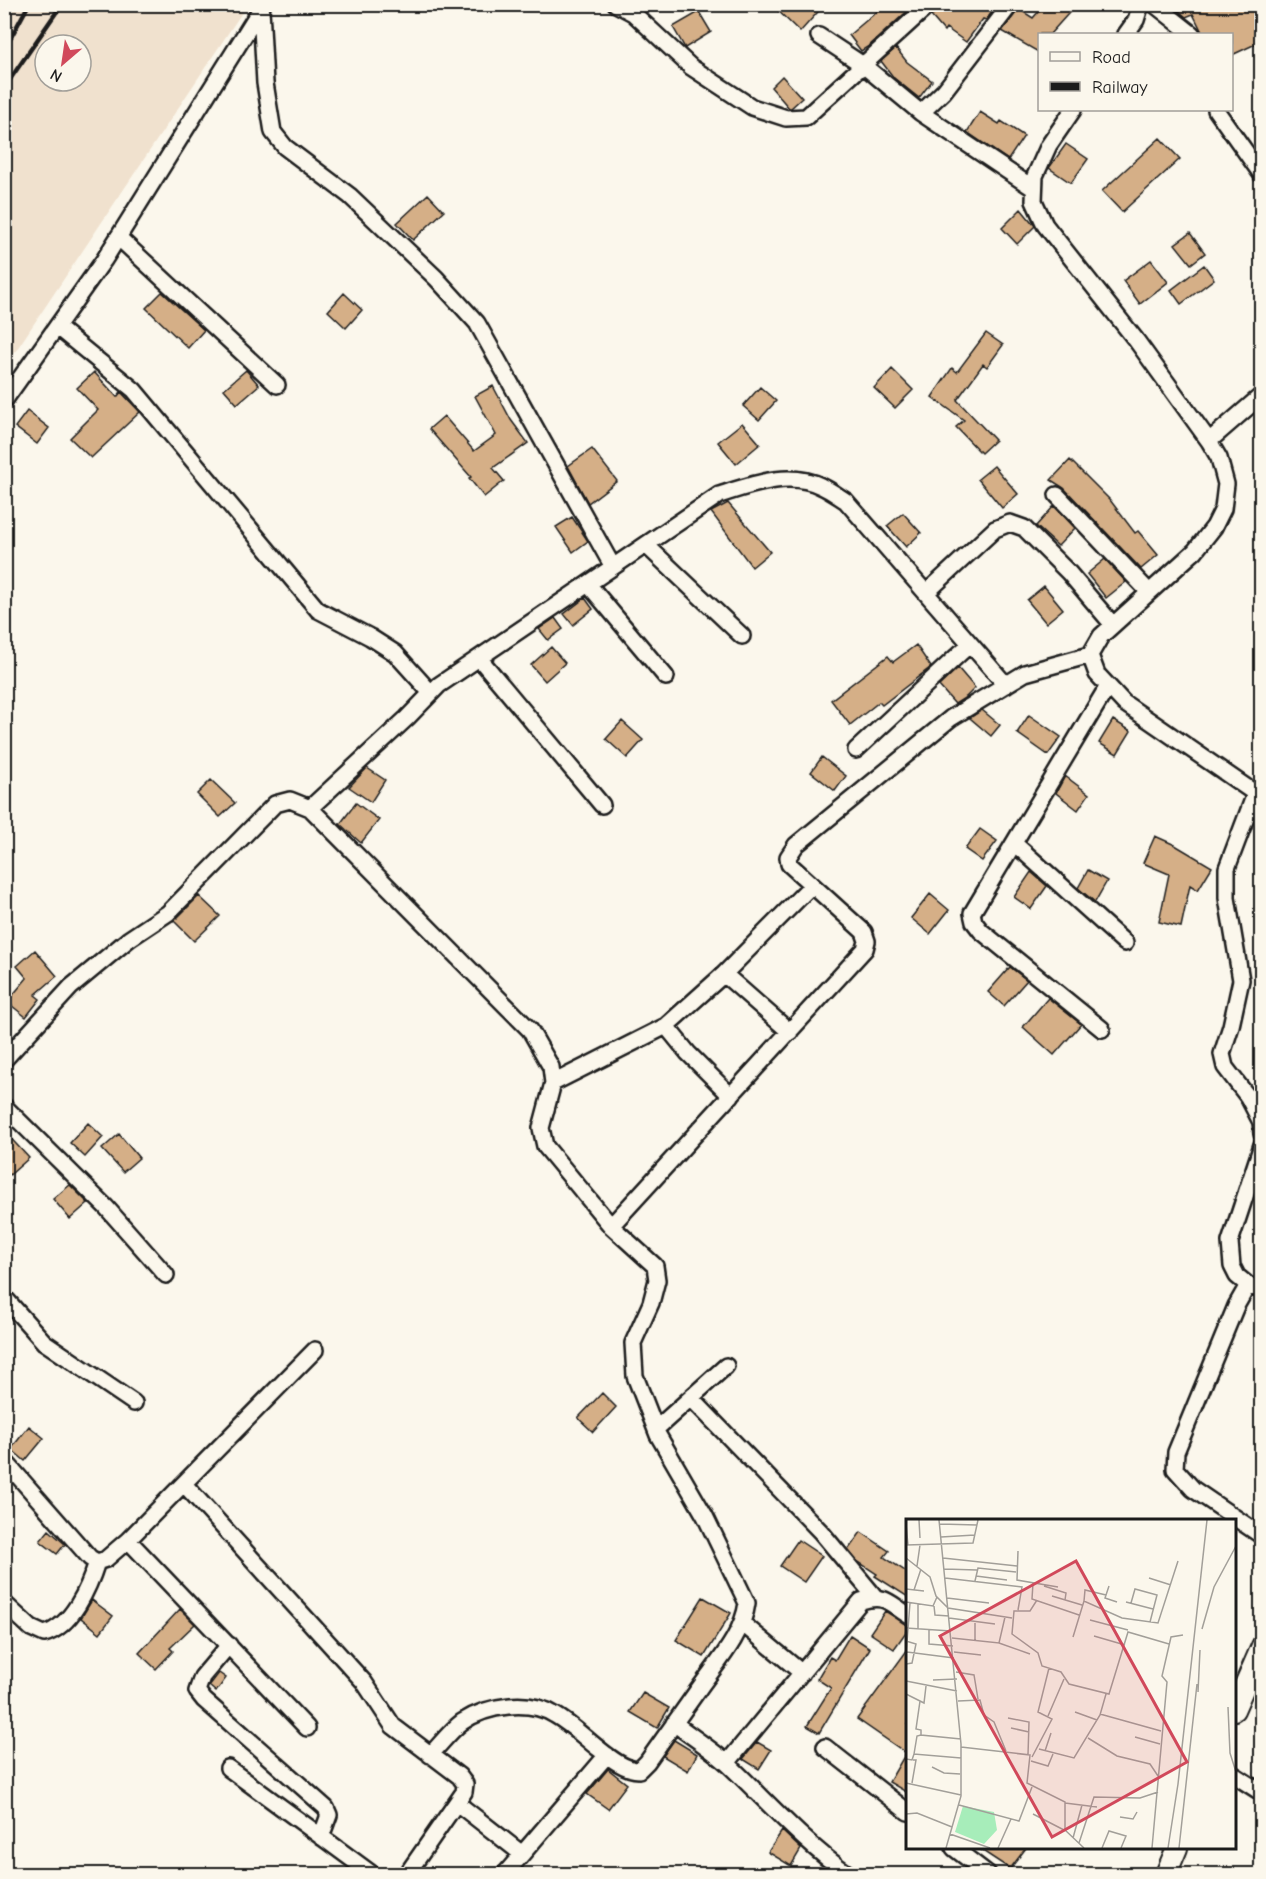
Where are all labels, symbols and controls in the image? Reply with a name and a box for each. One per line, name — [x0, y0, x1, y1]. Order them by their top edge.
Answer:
north arrow — [33, 33, 93, 93]
legend — [1038, 33, 1233, 111]
text: Road — [1092, 47, 1131, 68]
text: N — [47, 65, 65, 86]
text: Railway — [1092, 77, 1149, 98]
inset map — [906, 1519, 1236, 1849]

